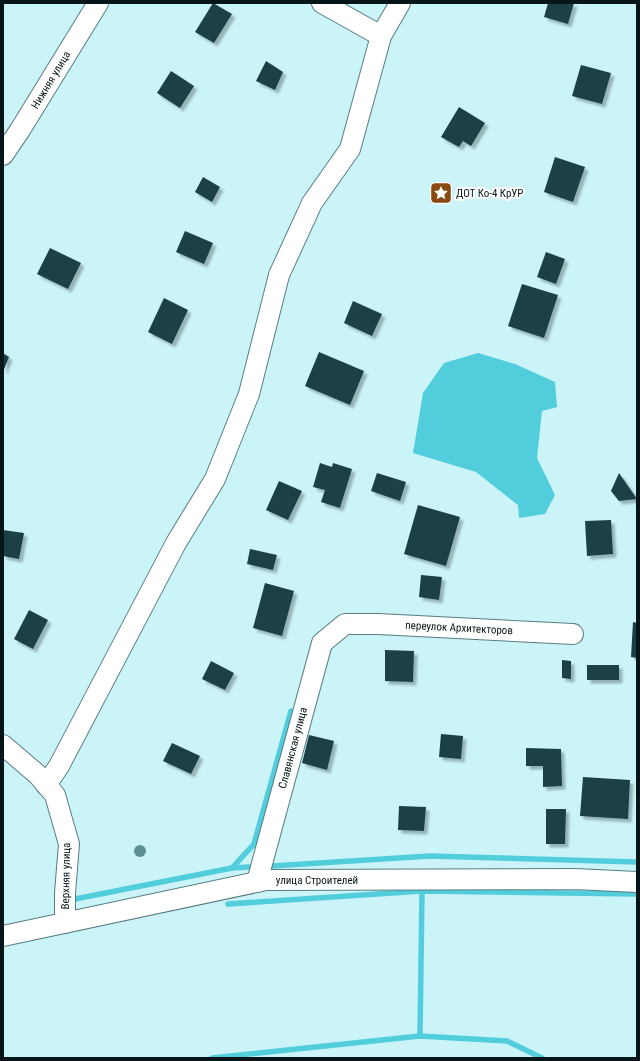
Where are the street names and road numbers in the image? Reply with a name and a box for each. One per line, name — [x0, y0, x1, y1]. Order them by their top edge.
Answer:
street label: Нижняя улица — [29, 49, 73, 111]
street label: переулок Архитекторов — [405, 619, 513, 637]
street label: Славянская улица — [276, 706, 310, 790]
street label: Верхняя улица — [59, 843, 73, 909]
street label: улица Строителей — [276, 874, 358, 887]

